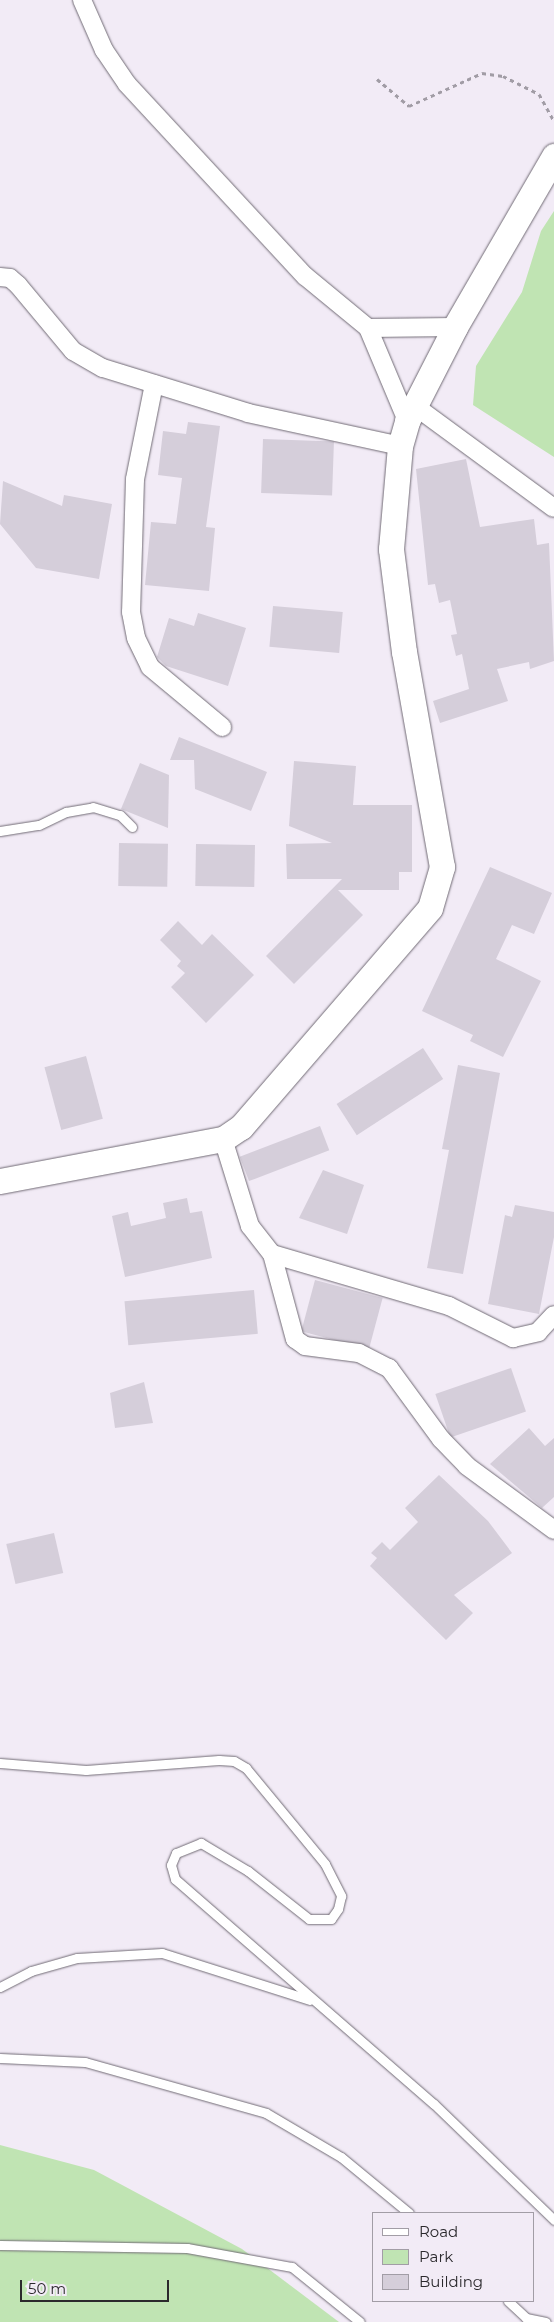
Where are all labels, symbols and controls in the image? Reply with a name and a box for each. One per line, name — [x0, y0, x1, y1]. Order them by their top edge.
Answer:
legend — [372, 2212, 534, 2302]
text: Road — [419, 2222, 458, 2241]
text: Park — [419, 2247, 453, 2266]
scale bar — [22, 2270, 171, 2302]
text: Building — [419, 2272, 483, 2291]
text: 50 m — [28, 2279, 66, 2298]

